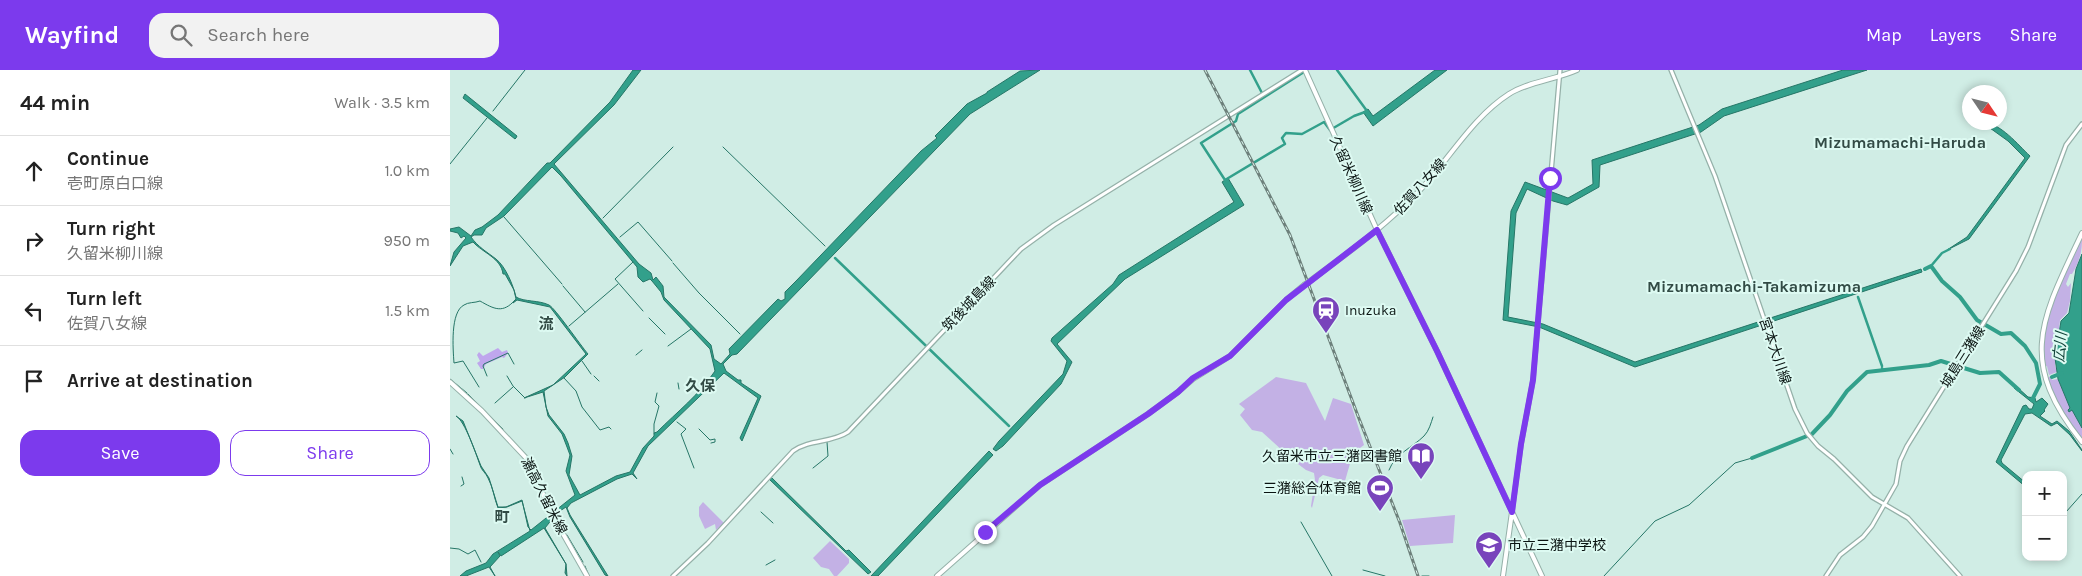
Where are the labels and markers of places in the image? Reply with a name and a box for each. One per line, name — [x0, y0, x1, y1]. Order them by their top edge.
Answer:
station icon: Inuzuka — [1311, 295, 1341, 334]
place label: Inuzuka — [1345, 302, 1397, 319]
library icon: 久留米市立三潴図書館 — [1406, 441, 1436, 480]
place label: 久留米市立三潴図書館 — [1262, 448, 1402, 465]
sports icon: 三潴総合体育館 — [1365, 473, 1395, 512]
place label: 三潴総合体育館 — [1263, 480, 1361, 497]
school or university icon: 市立三潴中学校 — [1474, 530, 1504, 569]
place label: 市立三潴中学校 — [1508, 537, 1606, 554]

